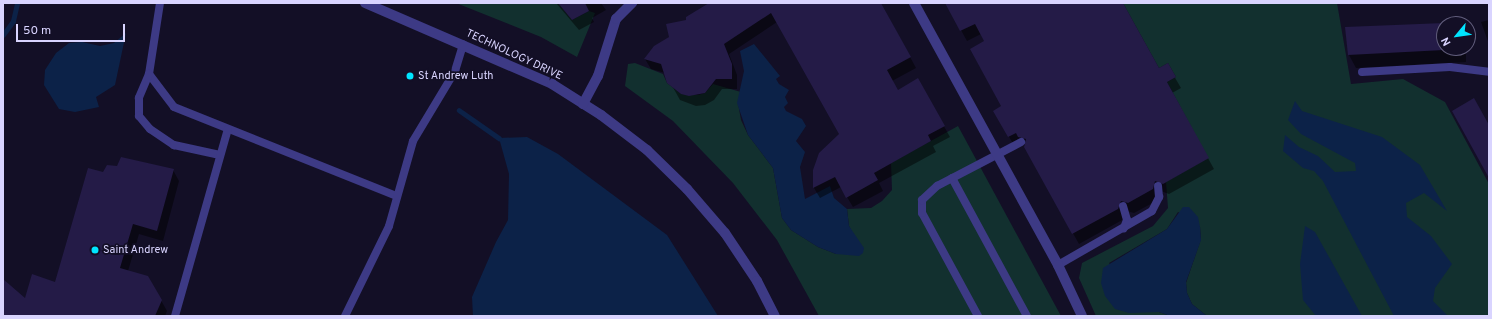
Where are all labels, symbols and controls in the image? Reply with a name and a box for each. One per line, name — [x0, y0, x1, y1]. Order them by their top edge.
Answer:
scale bar — [18, 16, 127, 42]
north arrow — [1436, 16, 1476, 56]
text: 50 m — [23, 23, 51, 39]
street label: TECHNOLOGY DRIVE — [463, 27, 565, 83]
text: N — [1438, 34, 1454, 48]
place label: St Andrew Luth — [418, 69, 494, 83]
marker: St Andrew Luth — [405, 71, 415, 81]
place label: Saint Andrew — [103, 243, 169, 257]
marker: Saint Andrew — [90, 245, 100, 255]

